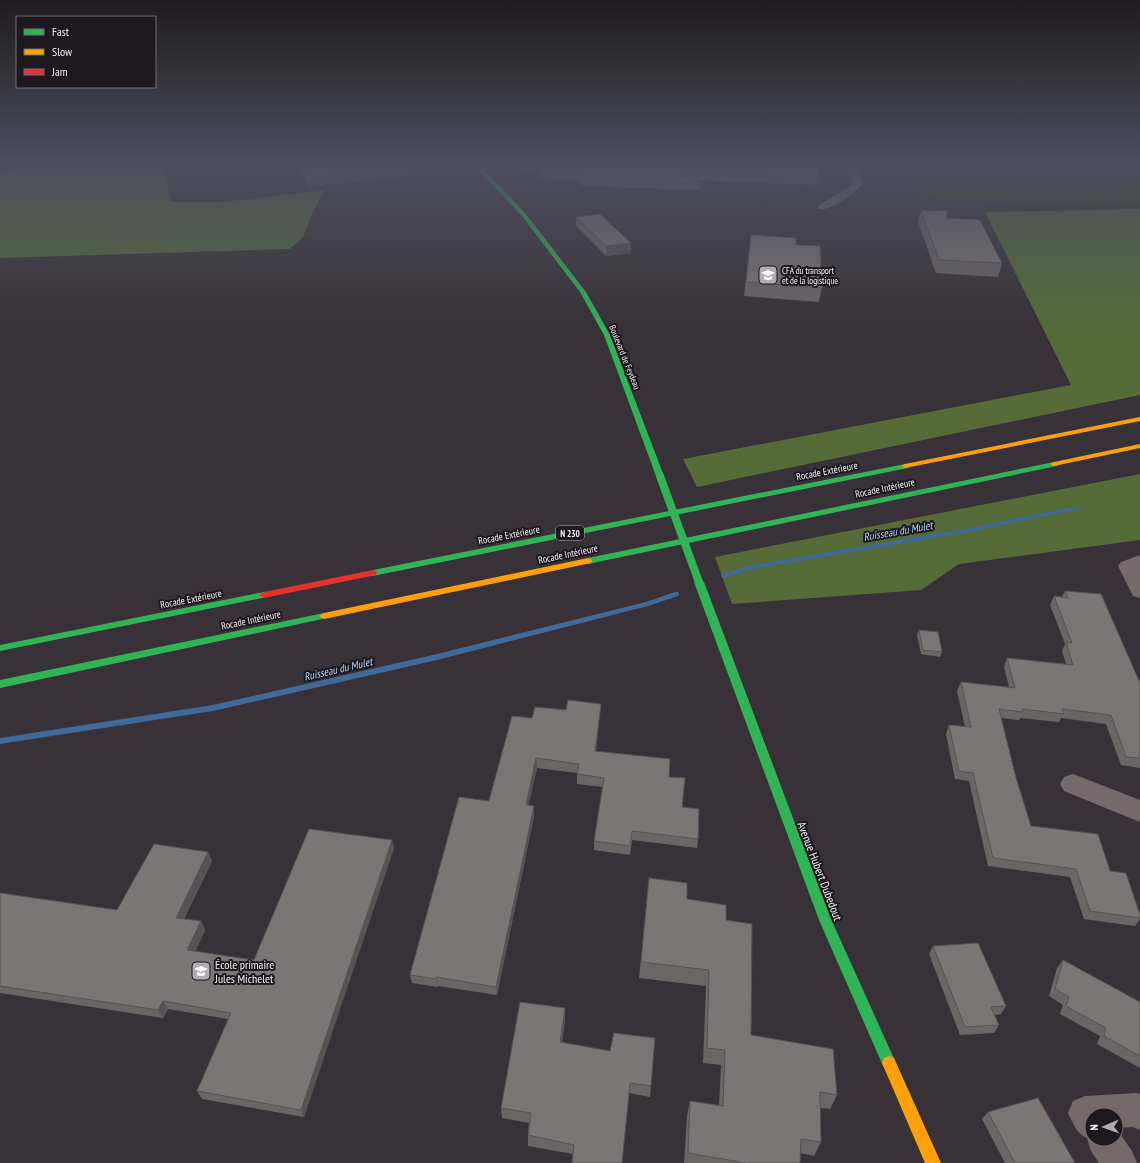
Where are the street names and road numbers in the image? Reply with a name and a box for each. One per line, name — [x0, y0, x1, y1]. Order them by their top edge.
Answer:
street label: Boulevard de Feydeau — [607, 323, 643, 391]
street label: Rocade Extérieure — [795, 459, 859, 483]
street label: Rocade Intérieure — [854, 475, 916, 501]
street label: Rocade Extérieure — [477, 523, 541, 547]
road number: N 230 — [556, 526, 584, 540]
street label: Rocade Intérieure — [537, 541, 599, 567]
street label: Rocade Extérieure — [159, 587, 223, 611]
street label: Rocade Intérieure — [220, 607, 282, 633]
street label: Avenue Hubert Dubedout — [794, 819, 846, 923]

